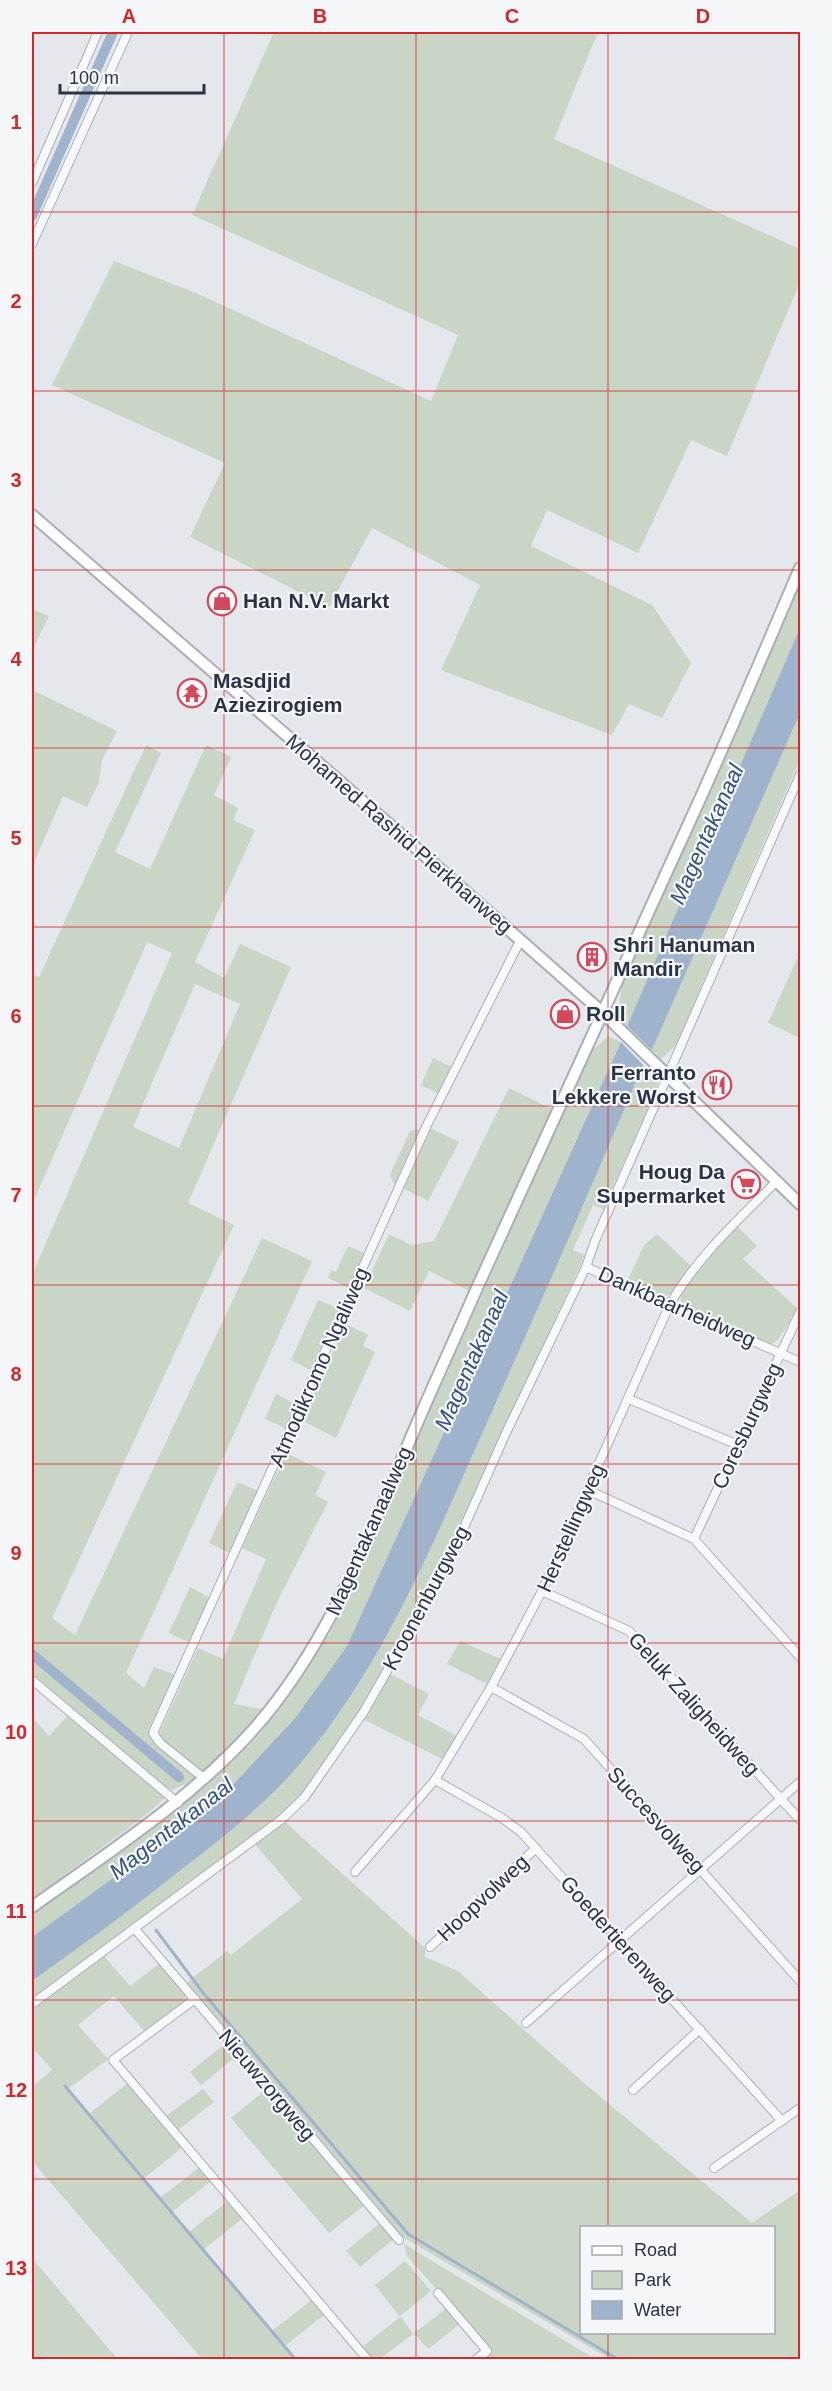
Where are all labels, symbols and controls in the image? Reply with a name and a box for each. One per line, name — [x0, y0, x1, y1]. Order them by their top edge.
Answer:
text: A — [122, 5, 136, 27]
text: B — [313, 5, 327, 27]
text: C — [505, 5, 519, 27]
text: D — [696, 5, 710, 27]
scale bar — [60, 57, 204, 95]
text: 100 m — [69, 68, 119, 88]
text: 1 — [10, 111, 22, 133]
text: 2 — [10, 290, 22, 312]
text: 3 — [10, 469, 22, 491]
shop icon: Han N.V. Markt — [206, 585, 238, 617]
place label: Han N.V. Markt — [243, 589, 389, 612]
text: 4 — [10, 648, 22, 670]
place label: Masdjid Aziezirogiem — [213, 669, 343, 716]
temple icon: Masdjid Aziezirogiem — [176, 677, 208, 709]
street label: Mohamed Rashid Pierkhanweg — [282, 729, 517, 938]
water label: Magentakanaal — [664, 759, 749, 908]
text: 5 — [10, 827, 22, 849]
place label: Shri Hanuman Mandir — [613, 933, 755, 980]
building icon: Shri Hanuman Mandir — [576, 941, 608, 973]
shop icon: Roll — [549, 998, 581, 1030]
place label: Roll — [586, 1002, 626, 1025]
text: 6 — [10, 1005, 22, 1027]
place label: Ferranto Lekkere Worst — [552, 1061, 696, 1108]
restaurant icon: Ferranto Lekkere Worst — [701, 1069, 733, 1101]
place label: Houg Da Supermarket — [597, 1160, 725, 1207]
supermarket icon: Houg Da Supermarket — [730, 1168, 762, 1200]
text: 7 — [10, 1184, 22, 1206]
street label: Dankbaarheidweg — [595, 1262, 759, 1351]
street label: Atmodikromo Ngaliweg — [264, 1263, 373, 1470]
water label: Magentakanaal — [429, 1285, 514, 1434]
street label: Coresburgweg — [707, 1359, 786, 1493]
text: 8 — [10, 1363, 22, 1385]
street label: Magentakanaalweg — [321, 1443, 416, 1619]
street label: Herstellingweg — [532, 1460, 609, 1595]
street label: Kroonenburgweg — [378, 1522, 473, 1674]
text: 9 — [10, 1542, 22, 1564]
street label: Geluk Zaligheidweg — [624, 1627, 765, 1780]
text: 10 — [5, 1721, 27, 1743]
street label: Succesvolweg — [603, 1762, 710, 1877]
water label: Magentakanaal — [104, 1772, 239, 1885]
street label: Hoopvolweg — [433, 1850, 533, 1945]
street label: Goedertierenweg — [556, 1871, 681, 2006]
text: 11 — [5, 1900, 27, 1922]
street label: Nieuwzorgweg — [214, 2025, 320, 2145]
text: 12 — [5, 2079, 27, 2101]
legend — [580, 2226, 775, 2334]
text: Road — [634, 2240, 677, 2260]
text: 13 — [5, 2257, 27, 2279]
text: Park — [634, 2270, 672, 2290]
text: Water — [634, 2300, 681, 2320]

